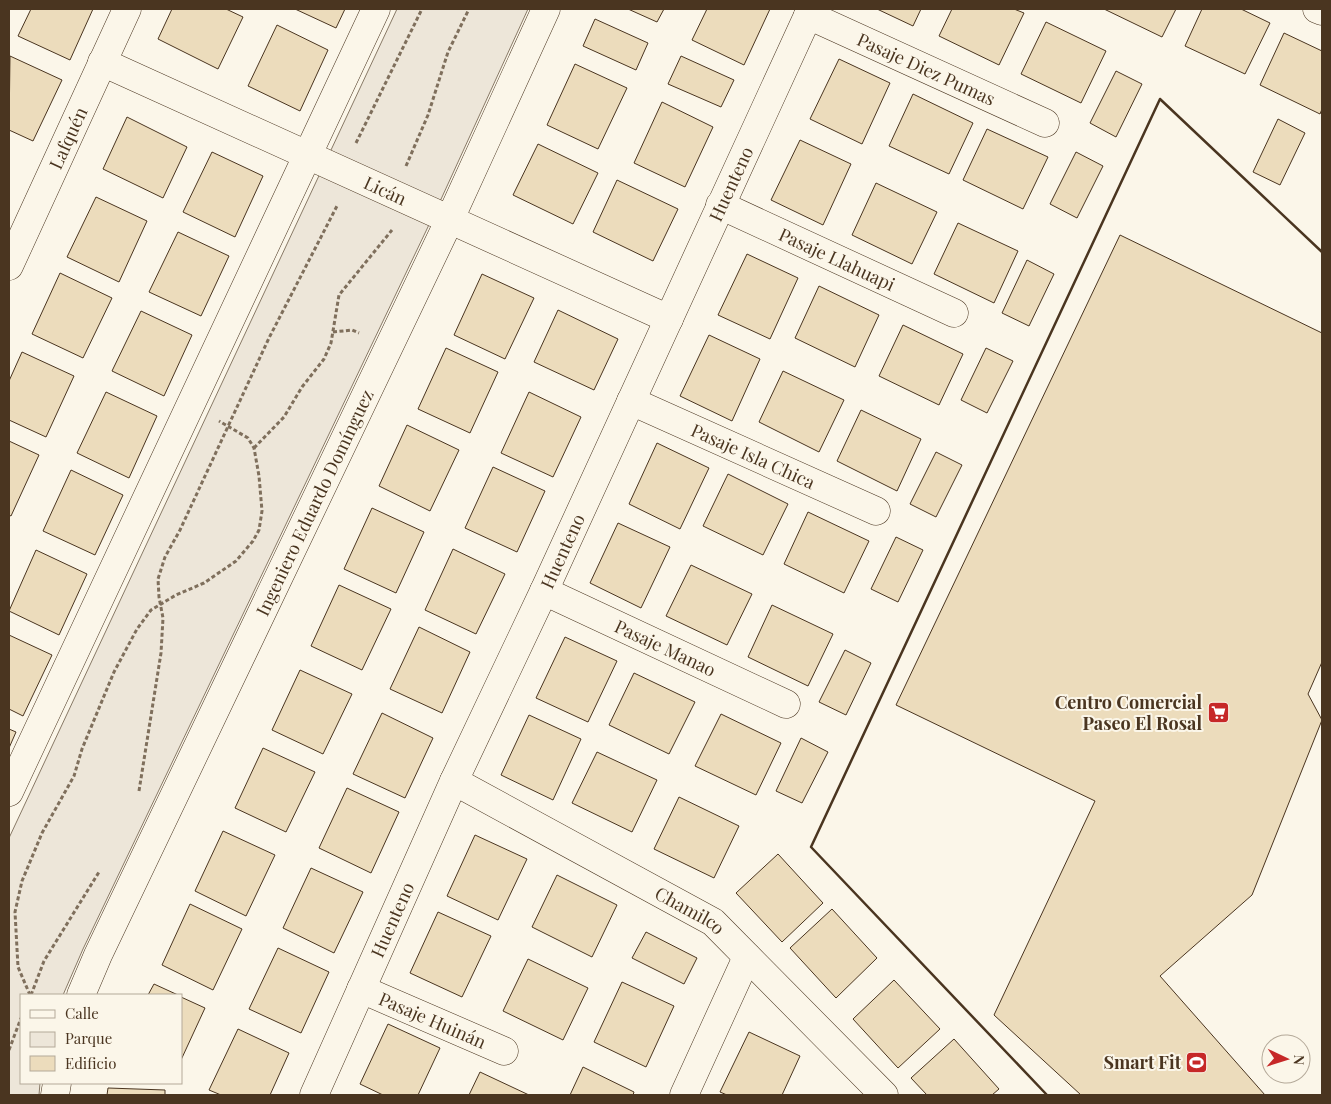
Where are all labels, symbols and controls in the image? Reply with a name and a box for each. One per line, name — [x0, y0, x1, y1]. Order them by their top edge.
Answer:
street label: Pasaje Diez Pumas — [853, 27, 999, 111]
street label: Lafquén — [43, 103, 93, 173]
street label: Huenteno — [703, 142, 758, 225]
street label: Licán — [360, 170, 411, 211]
street label: Pasaje Llahuapi — [775, 222, 899, 296]
street label: Ingeniero Eduardo Domínguez — [250, 385, 379, 620]
street label: Pasaje Isla Chica — [688, 418, 819, 494]
street label: Huenteno — [535, 510, 590, 592]
street label: Pasaje Manao — [611, 614, 720, 682]
place label: Centro Comercial Paseo El Rosal — [1055, 690, 1202, 735]
supermarket icon: Centro Comercial Paseo El Rosal — [1206, 700, 1230, 724]
street label: Huenteno — [365, 878, 419, 961]
street label: Chamilco — [651, 881, 730, 939]
street label: Pasaje Huinán — [375, 986, 490, 1054]
legend — [20, 994, 182, 1084]
text: Calle — [65, 1003, 99, 1023]
text: Parque — [65, 1028, 112, 1048]
north arrow — [1261, 1034, 1311, 1084]
place label: Smart Fit — [1103, 1050, 1182, 1074]
sports icon: Smart Fit — [1185, 1050, 1209, 1074]
text: Edificio — [65, 1053, 116, 1073]
text: N — [1290, 1054, 1309, 1066]

